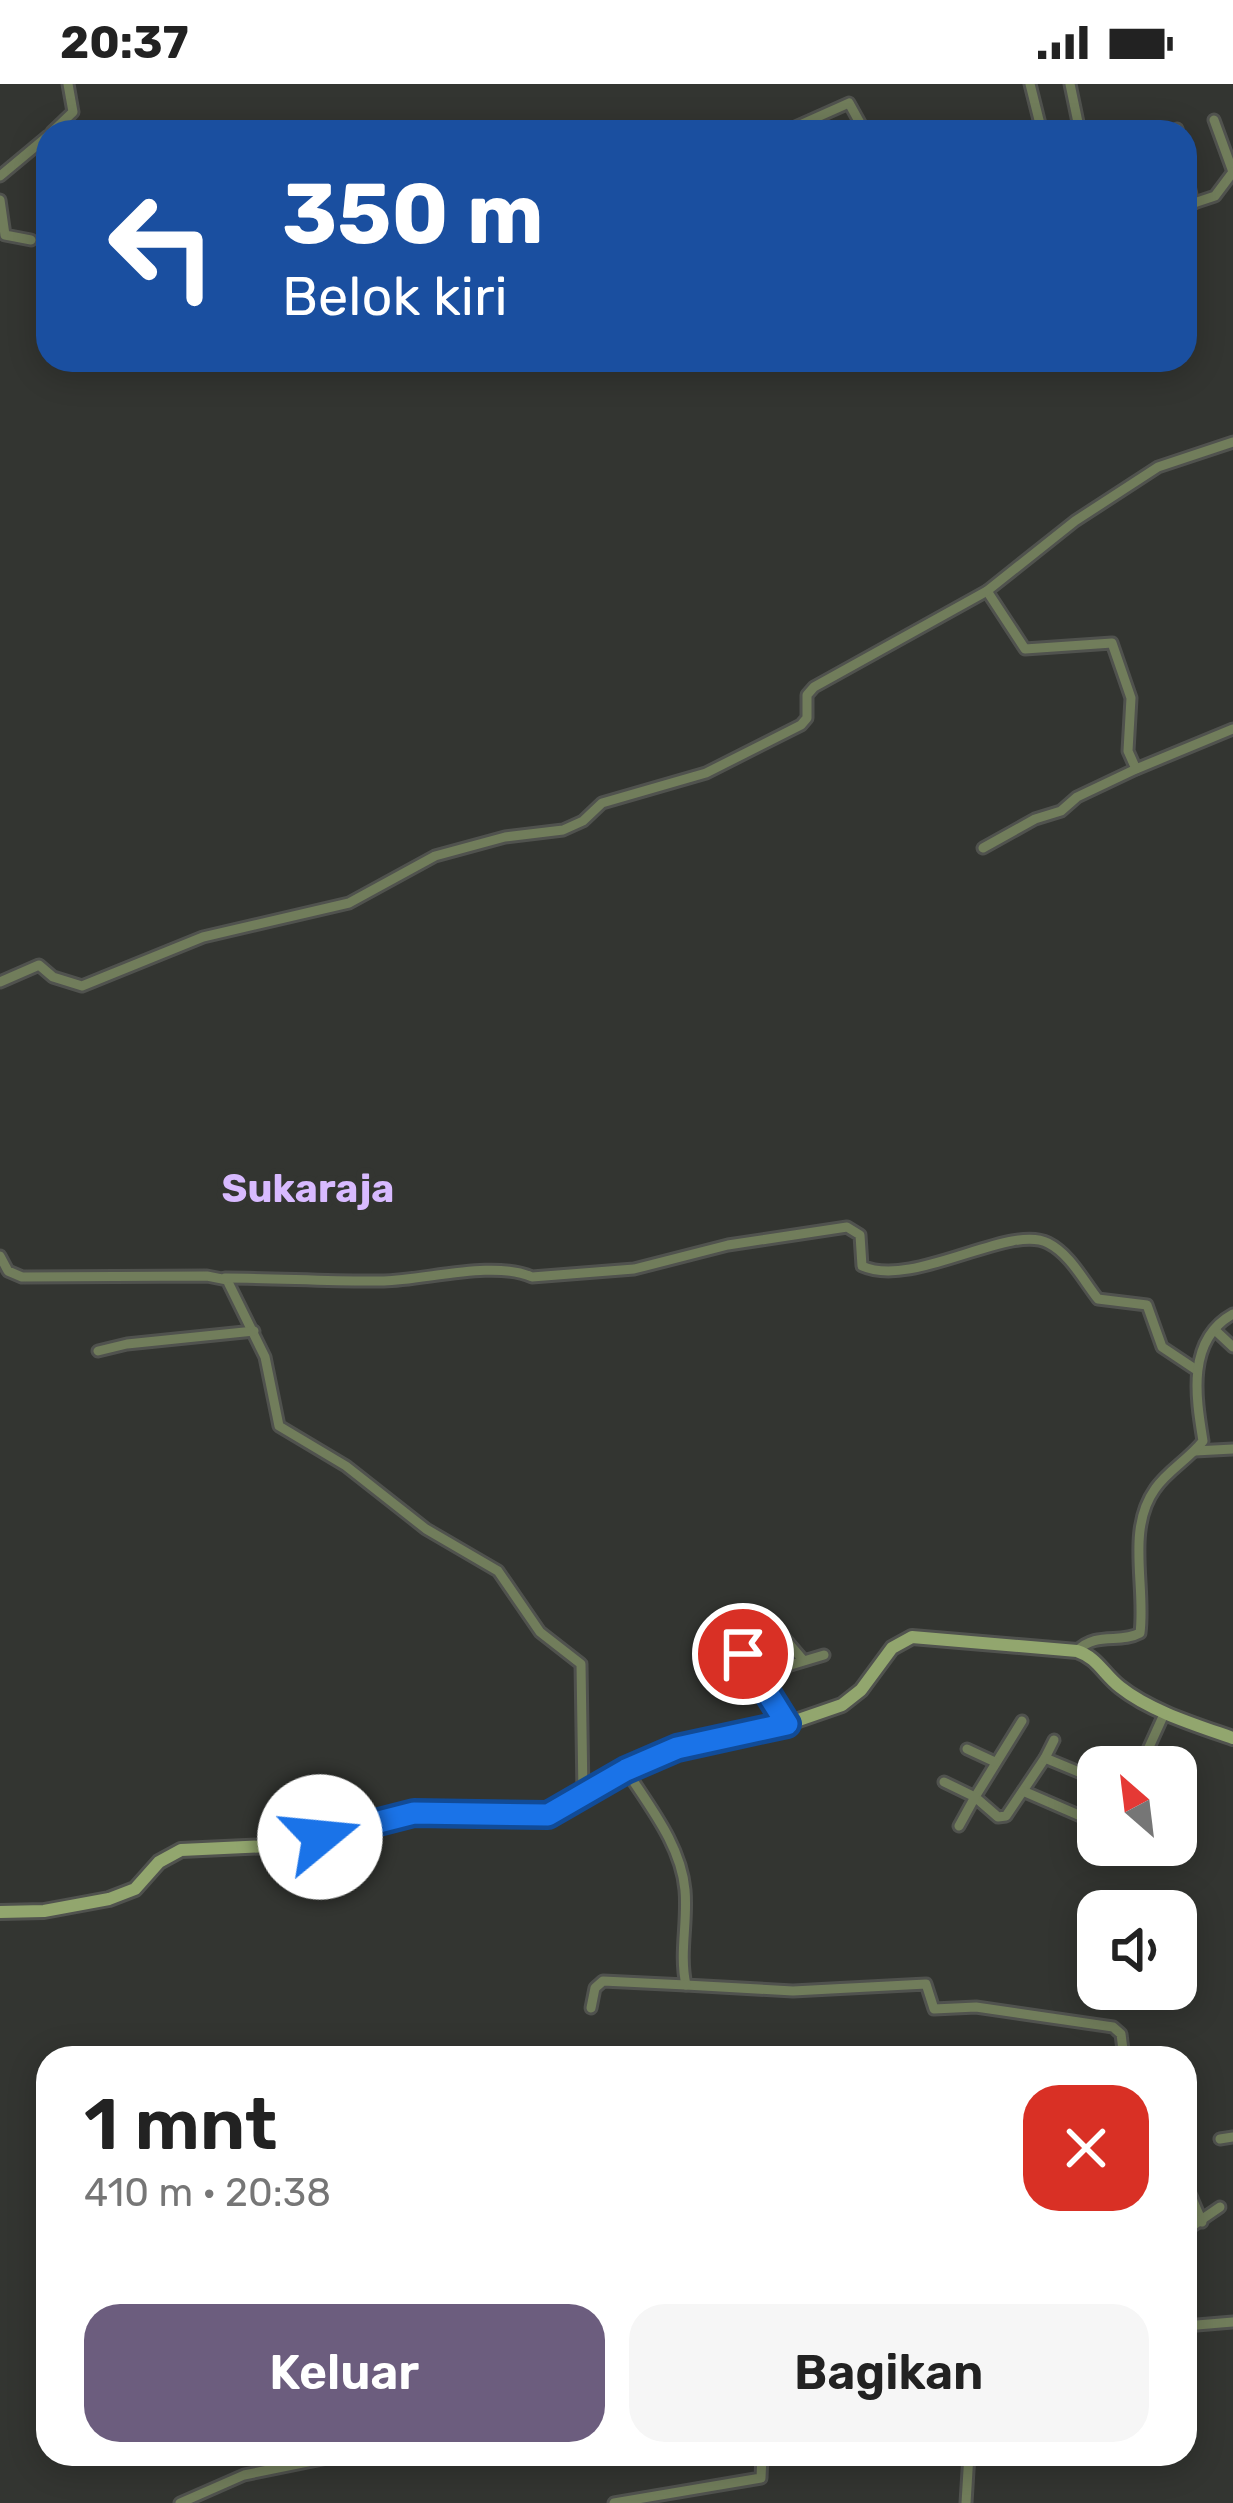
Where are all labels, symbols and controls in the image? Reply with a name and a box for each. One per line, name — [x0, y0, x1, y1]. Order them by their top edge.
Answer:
text: 20:37 — [60, 16, 188, 69]
text: 350 m — [282, 164, 544, 264]
icon: left — [84, 168, 240, 324]
text: Belok kiri — [282, 265, 508, 329]
district label: Sukaraja — [222, 1166, 394, 1212]
pin — [692, 1603, 794, 1705]
icon: arrive — [710, 1621, 776, 1687]
north arrow — [1077, 1746, 1197, 1866]
map controls — [1077, 1746, 1197, 2010]
position arrow — [257, 1774, 383, 1900]
button: sound — [1077, 1890, 1197, 2010]
text: 1 mnt — [84, 2082, 277, 2167]
button: close — [1023, 2085, 1149, 2211]
text: 410 m · 20:38 — [84, 2170, 331, 2216]
button: Keluar — [84, 2304, 605, 2442]
button: Bagikan — [629, 2304, 1149, 2442]

